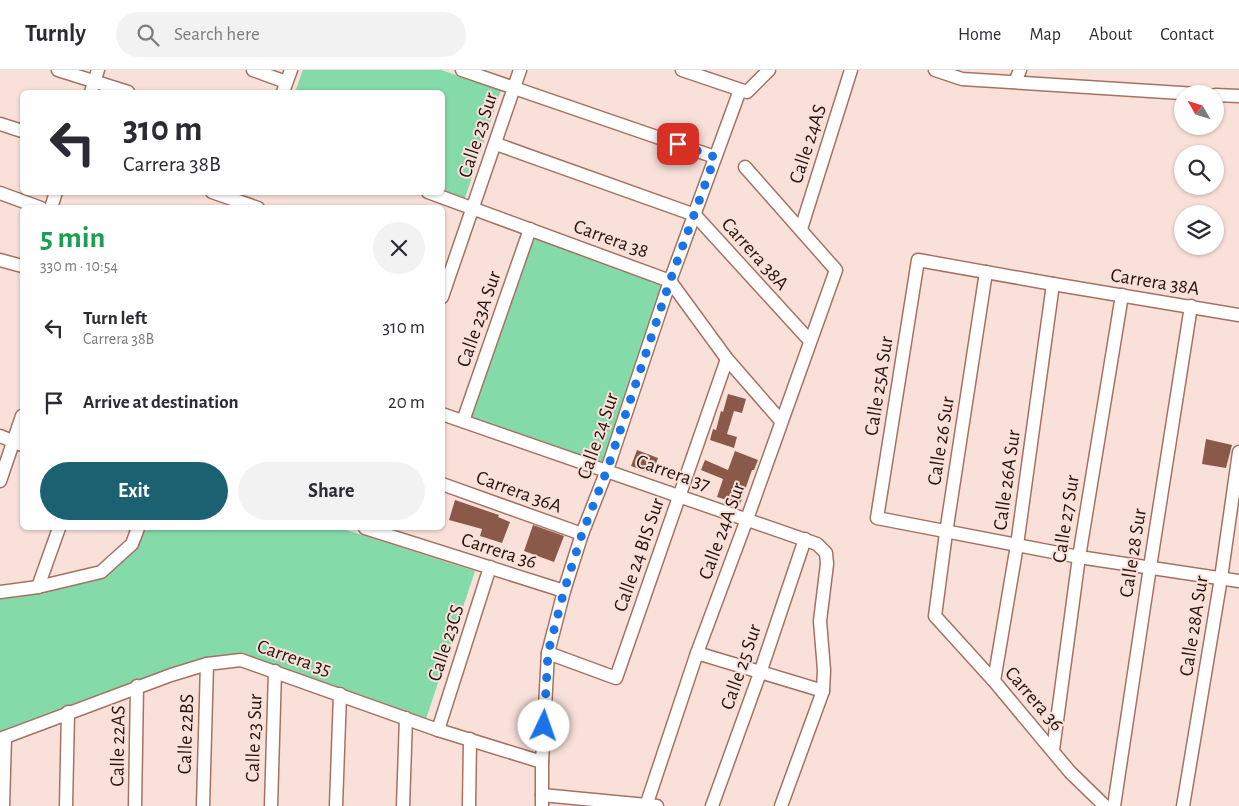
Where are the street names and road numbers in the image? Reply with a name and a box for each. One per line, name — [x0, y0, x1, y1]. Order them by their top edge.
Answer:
street label: Calle 23 Sur — [455, 89, 501, 180]
street label: Calle 24AS — [786, 102, 830, 186]
street label: Carrera 38A — [718, 214, 793, 294]
street label: Carrera 38 — [571, 216, 651, 262]
street label: Carrera 38A — [1109, 265, 1201, 299]
street label: Calle 23A Sur — [453, 268, 505, 370]
street label: Calle 25A Sur — [861, 334, 897, 437]
street label: Calle 24 Sur — [574, 390, 622, 482]
street label: Calle 26 Sur — [924, 395, 958, 487]
street label: Calle 26A Sur — [990, 428, 1024, 532]
street label: Carrera 37 — [633, 451, 713, 495]
street label: Carrera 36A — [473, 467, 565, 517]
street label: Calle 27 Sur — [1049, 473, 1083, 564]
street label: Calle 24A Sur — [695, 479, 749, 582]
street label: Calle 24 BIS Sur — [610, 495, 668, 614]
street label: Calle 28 Sur — [1116, 507, 1150, 599]
street label: Carrera 36 — [459, 529, 539, 573]
street label: Calle 28A Sur — [1176, 574, 1212, 678]
street label: Calle 23CS — [424, 602, 468, 684]
street label: Calle 25 Sur — [717, 621, 765, 712]
street label: Carrera 35 — [254, 636, 334, 680]
street label: Carrera 36 — [1001, 663, 1067, 735]
street label: Calle 22BS — [175, 693, 197, 775]
street label: Calle 23 Sur — [242, 693, 266, 783]
street label: Calle 22AS — [107, 705, 129, 787]

